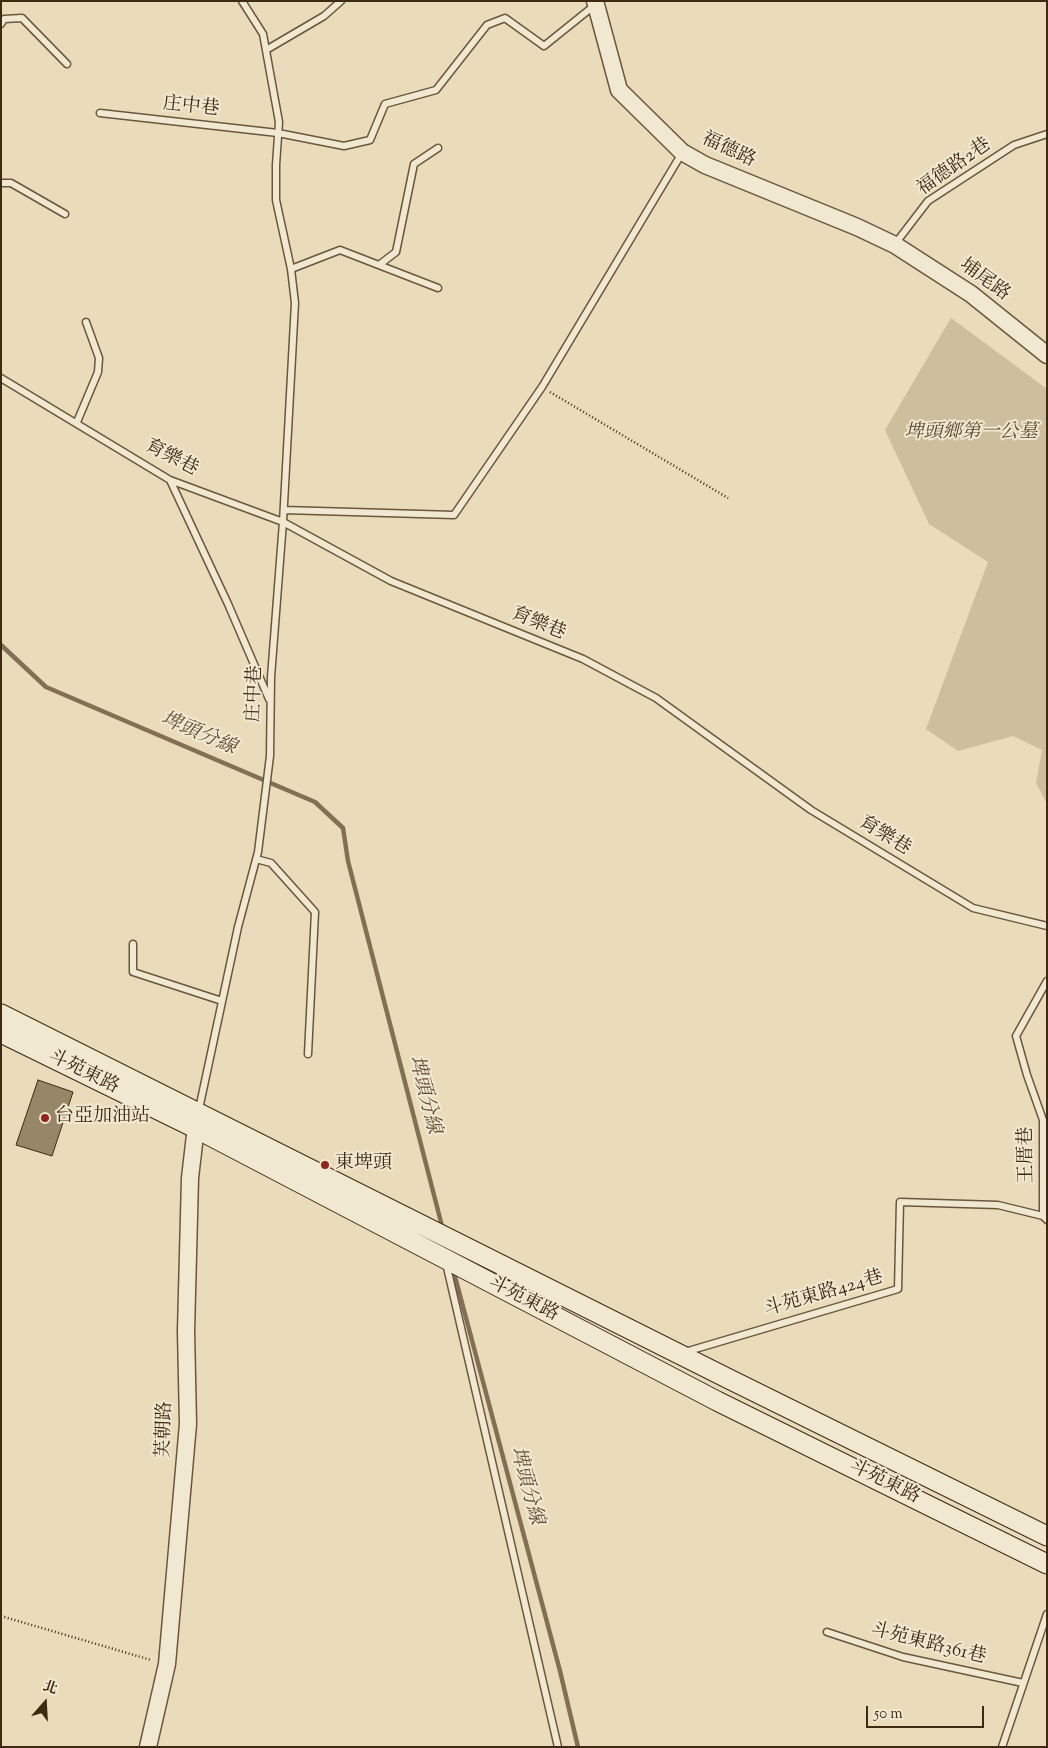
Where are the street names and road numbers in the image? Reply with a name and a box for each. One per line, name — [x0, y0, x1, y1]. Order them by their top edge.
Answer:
street label: 庄中巷 — [161, 94, 221, 122]
street label: 福德路 — [697, 129, 759, 173]
street label: 福德路2巷 — [914, 134, 996, 202]
street label: 埔尾路 — [954, 255, 1014, 307]
street label: 育樂巷 — [140, 436, 202, 482]
street label: 育樂巷 — [507, 604, 569, 646]
street label: 庄中巷 — [244, 665, 268, 723]
street label: 育樂巷 — [854, 813, 914, 861]
street label: 斗苑東路 — [44, 1046, 122, 1100]
street label: 王厝巷 — [1016, 1126, 1040, 1184]
street label: 斗苑東路424巷 — [762, 1267, 886, 1323]
street label: 斗苑東路 — [484, 1273, 562, 1327]
street label: 芙朝路 — [154, 1401, 178, 1459]
street label: 斗苑東路 — [845, 1456, 923, 1510]
street label: 斗苑東路361巷 — [868, 1620, 988, 1670]

